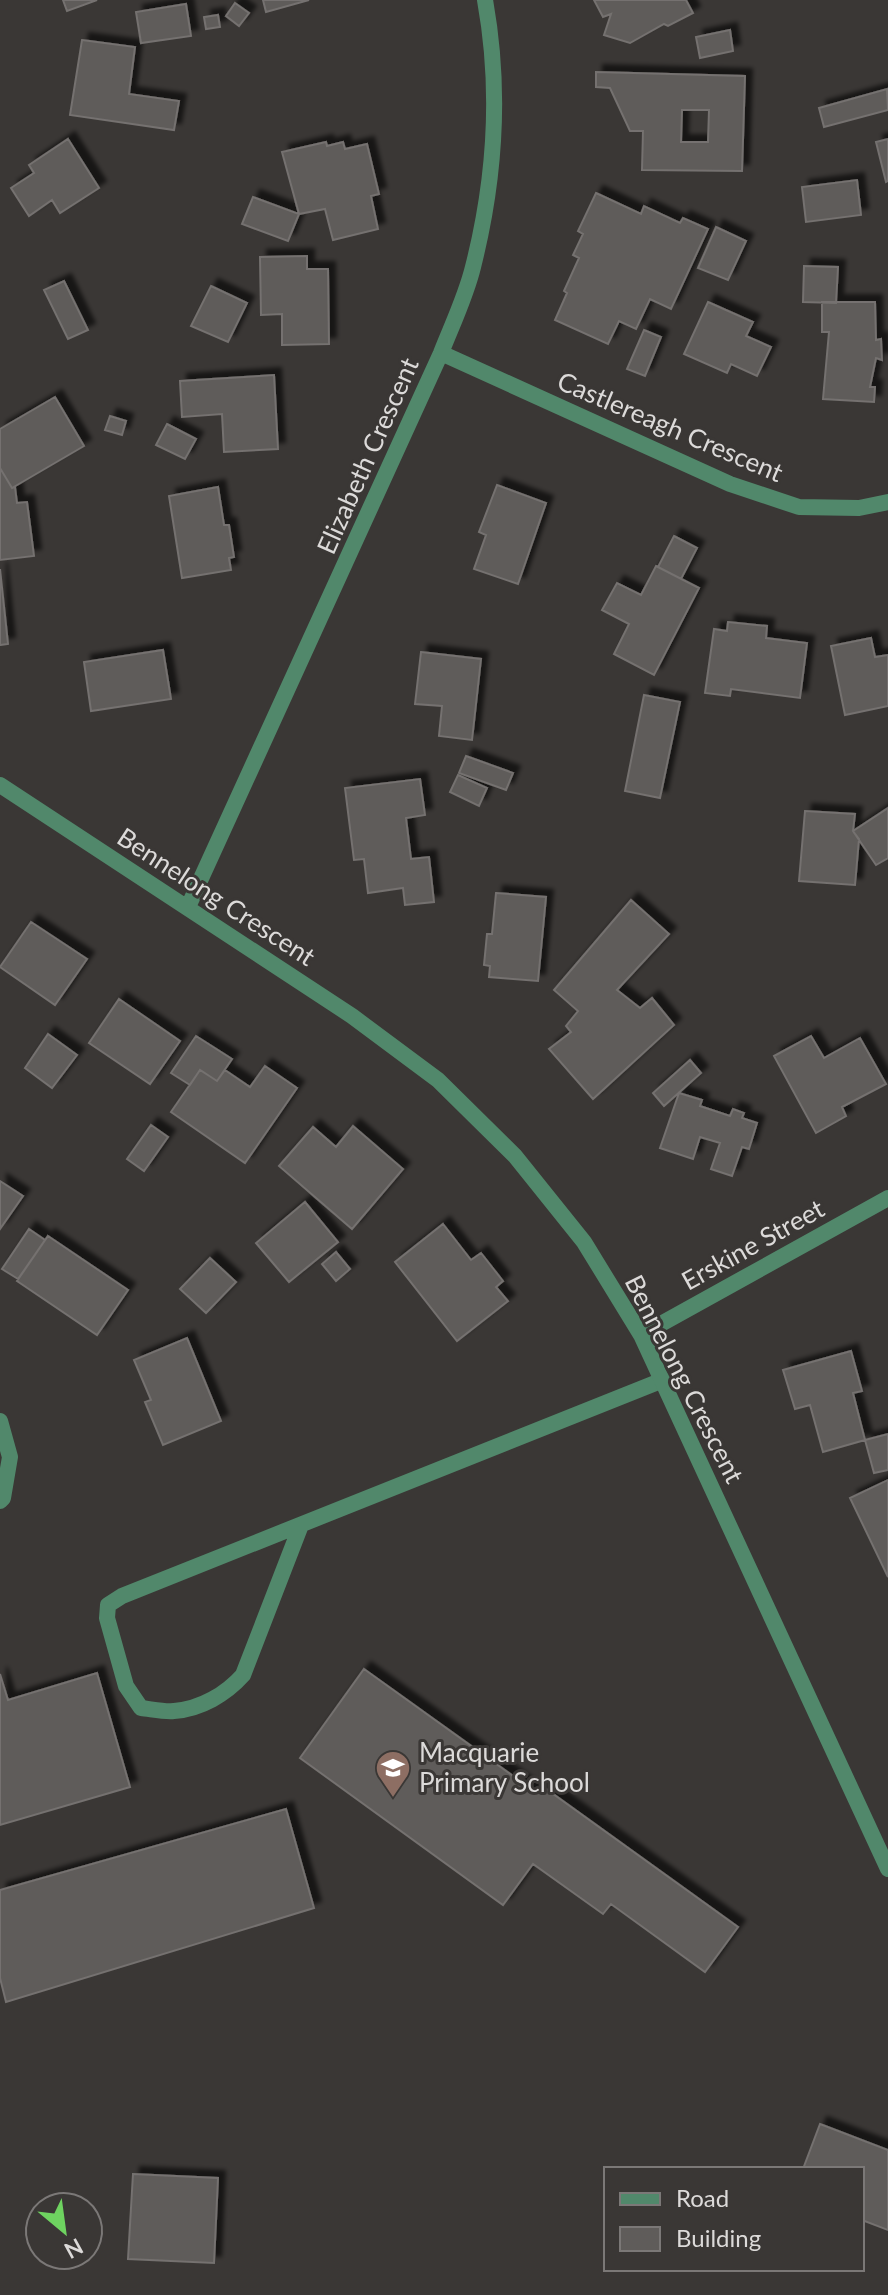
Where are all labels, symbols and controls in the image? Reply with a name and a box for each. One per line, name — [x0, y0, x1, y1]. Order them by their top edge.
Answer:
street label: Elizabeth Crescent — [309, 352, 425, 559]
street label: Castlereagh Crescent — [553, 364, 789, 488]
street label: Bennelong Crescent — [112, 820, 322, 972]
street label: Erskine Street — [676, 1191, 830, 1296]
street label: Bennelong Crescent — [619, 1269, 752, 1489]
place label: Macquarie Primary School — [419, 1736, 590, 1798]
school or university icon: Macquarie Primary School — [374, 1749, 412, 1799]
legend — [604, 2167, 864, 2271]
text: Road — [676, 2183, 729, 2212]
north arrow — [24, 2191, 104, 2271]
text: Building — [676, 2223, 761, 2252]
text: N — [60, 2233, 88, 2265]

